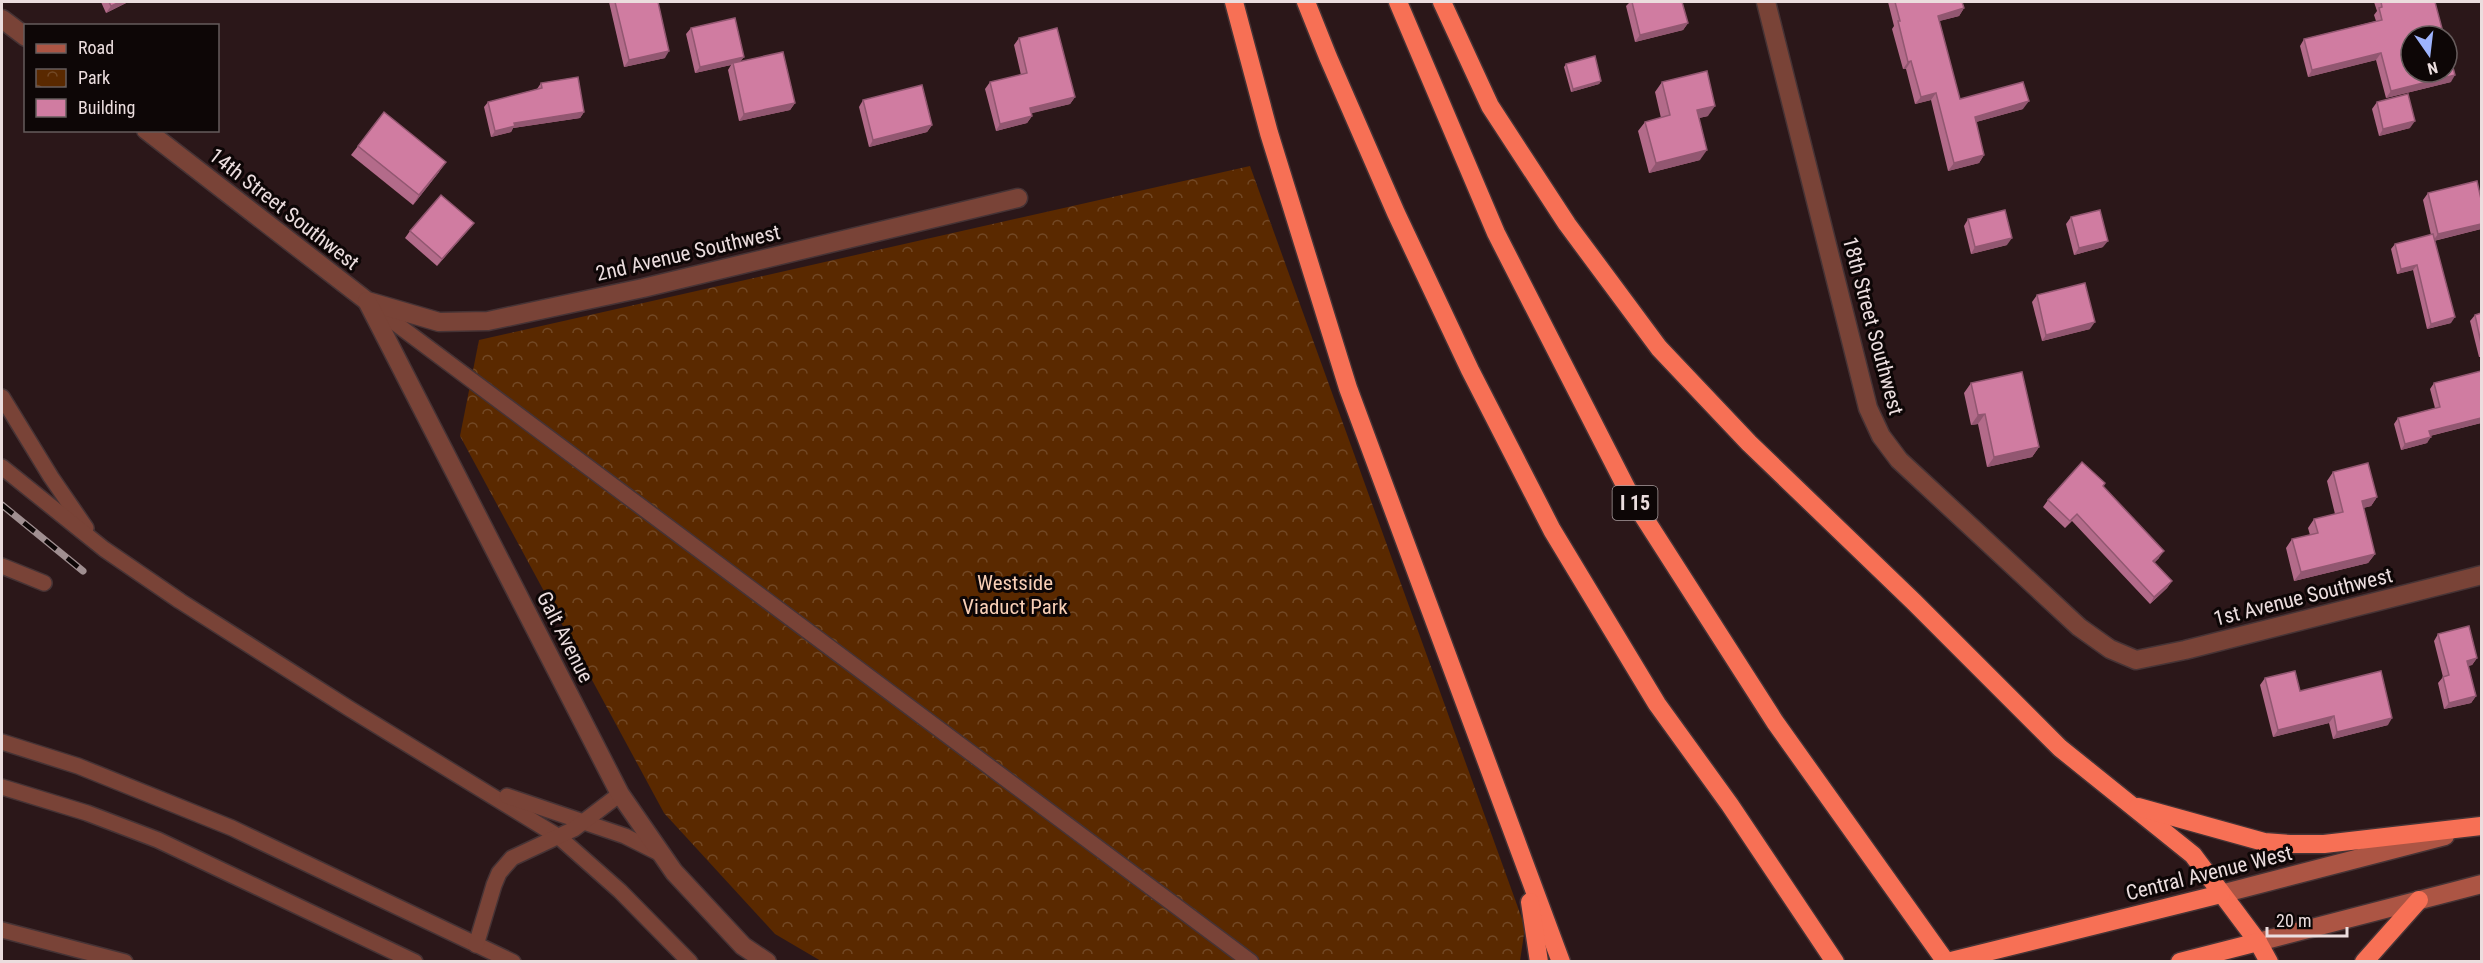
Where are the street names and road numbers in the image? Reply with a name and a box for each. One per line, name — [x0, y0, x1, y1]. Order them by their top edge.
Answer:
street label: 14th Street Southwest — [204, 143, 364, 275]
street label: 2nd Avenue Southwest — [594, 220, 782, 286]
street label: 18th Street Southwest — [1838, 234, 1908, 418]
road number: I 15 — [1612, 486, 1658, 520]
street label: 1st Avenue Southwest — [2211, 563, 2395, 631]
street label: Galt Avenue — [532, 588, 598, 687]
street label: Central Avenue West — [2123, 841, 2295, 905]

